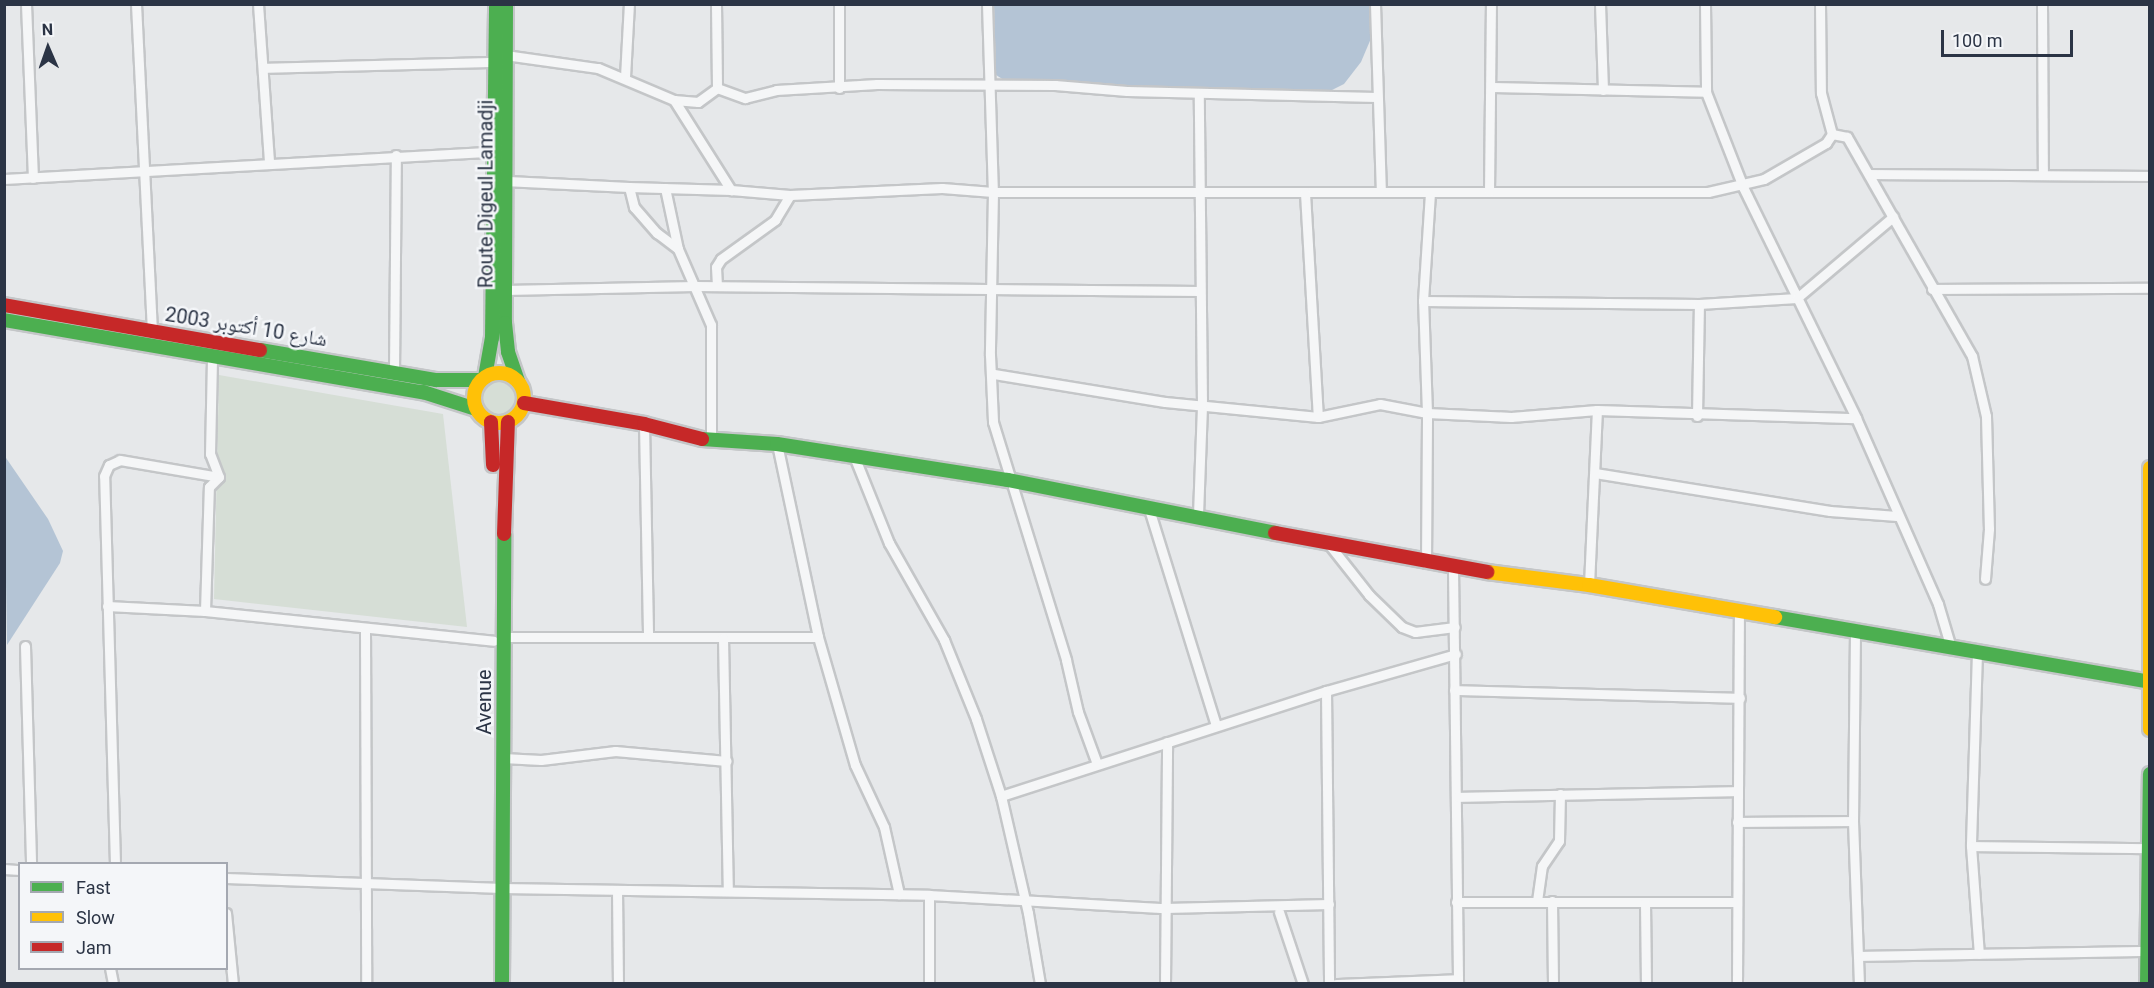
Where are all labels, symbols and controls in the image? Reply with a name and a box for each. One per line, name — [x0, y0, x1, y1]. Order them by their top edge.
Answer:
north arrow — [18, 18, 78, 78]
scale bar — [1944, 18, 2076, 56]
text: N — [41, 20, 53, 39]
text: 100 m — [1952, 30, 2003, 51]
street label: Route Digeul Lamadji — [474, 100, 498, 288]
street label: شارع 10 أكتوبر 2003 — [163, 302, 329, 352]
street label: Avenue — [472, 669, 496, 735]
legend — [18, 862, 228, 970]
text: Fast — [76, 877, 111, 898]
text: Slow — [76, 907, 115, 928]
text: Jam — [76, 937, 112, 958]

